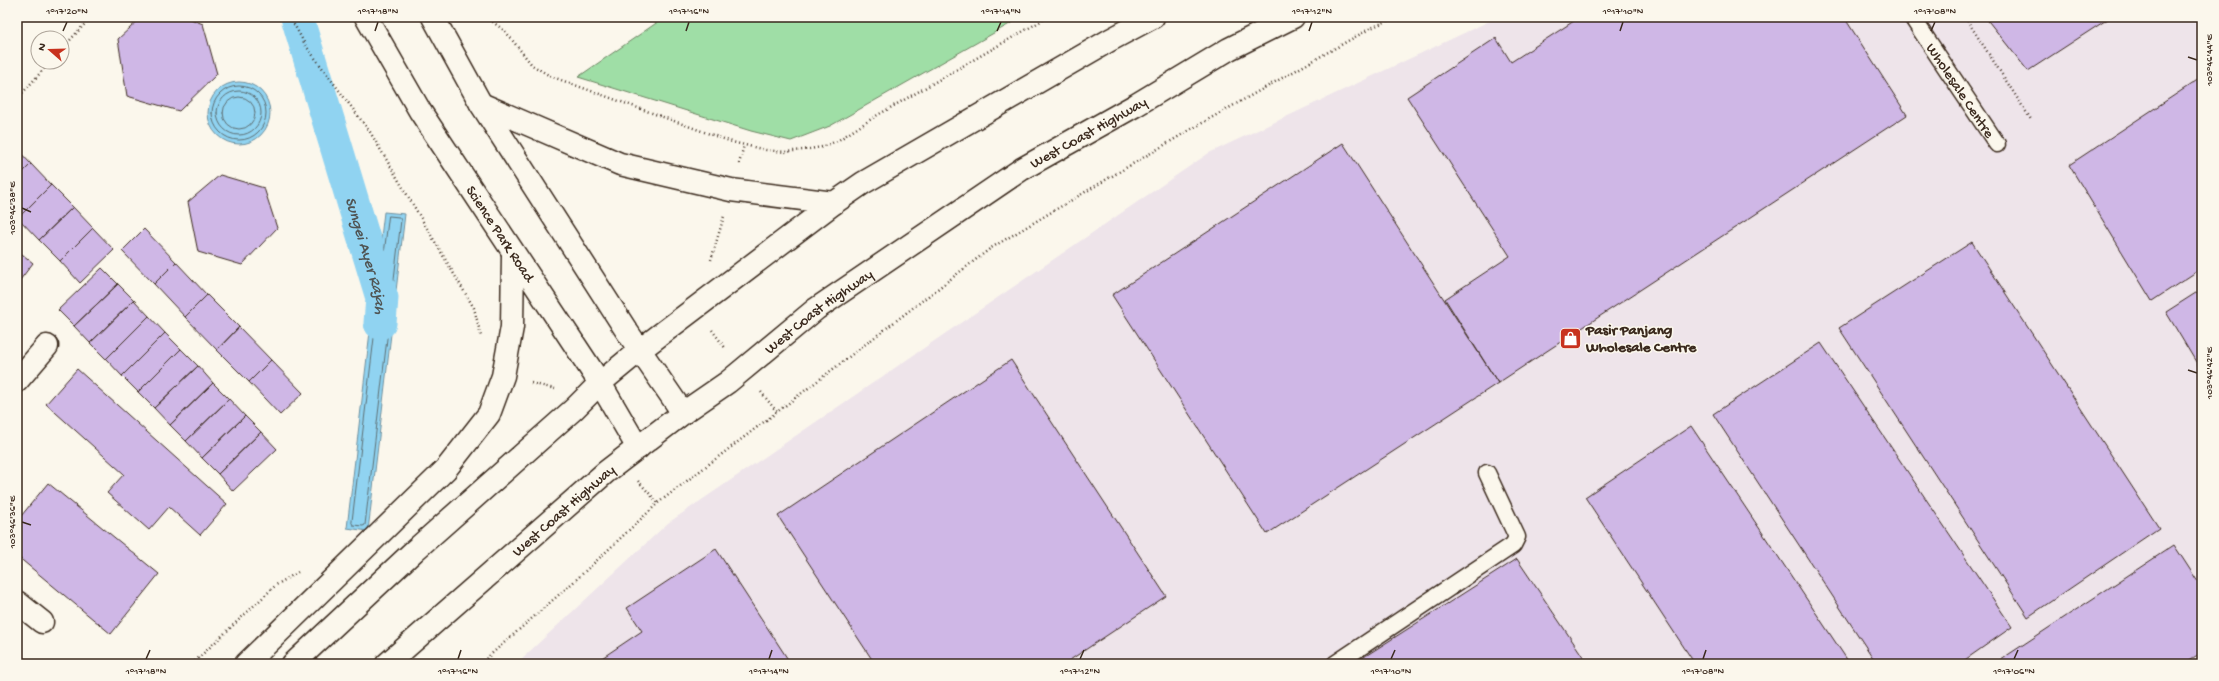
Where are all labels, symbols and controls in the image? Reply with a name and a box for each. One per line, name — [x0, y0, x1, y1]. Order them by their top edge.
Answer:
text: 1°17'20"N — [45, 6, 88, 18]
text: 1°17'18"N — [357, 6, 399, 18]
text: 1°17'16"N — [668, 6, 710, 18]
text: 1°17'14"N — [980, 6, 1021, 18]
text: 1°17'12"N — [1291, 6, 1332, 18]
text: 1°17'10"N — [1602, 6, 1644, 18]
text: 1°17'08"N — [1913, 6, 1957, 18]
north arrow — [30, 30, 70, 70]
text: 103°46'44"E — [2204, 33, 2216, 87]
street label: Wholesale Centre — [1921, 40, 1998, 142]
text: N — [36, 42, 49, 53]
street label: West Coast Highway — [1027, 93, 1151, 174]
text: 103°46'38"E — [7, 181, 19, 235]
street label: Science Park Road — [461, 183, 538, 287]
water label: Sungei Ayer Rajah — [339, 195, 388, 315]
street label: West Coast Highway — [762, 266, 877, 359]
place label: Pasir Panjang Wholesale Centre — [1585, 322, 1698, 357]
shop icon: Pasir Panjang Wholesale Centre — [1557, 325, 1583, 351]
text: 103°46'42"E — [2204, 346, 2216, 400]
street label: West Coast Highway — [509, 461, 620, 561]
text: 103°46'36"E — [7, 495, 19, 549]
text: 1°17'18"N — [125, 666, 167, 678]
text: 1°17'16"N — [437, 666, 479, 678]
text: 1°17'14"N — [748, 666, 789, 678]
text: 1°17'12"N — [1059, 666, 1100, 678]
text: 1°17'10"N — [1370, 666, 1412, 678]
text: 1°17'08"N — [1681, 666, 1725, 678]
text: 1°17'06"N — [1992, 666, 2035, 678]

